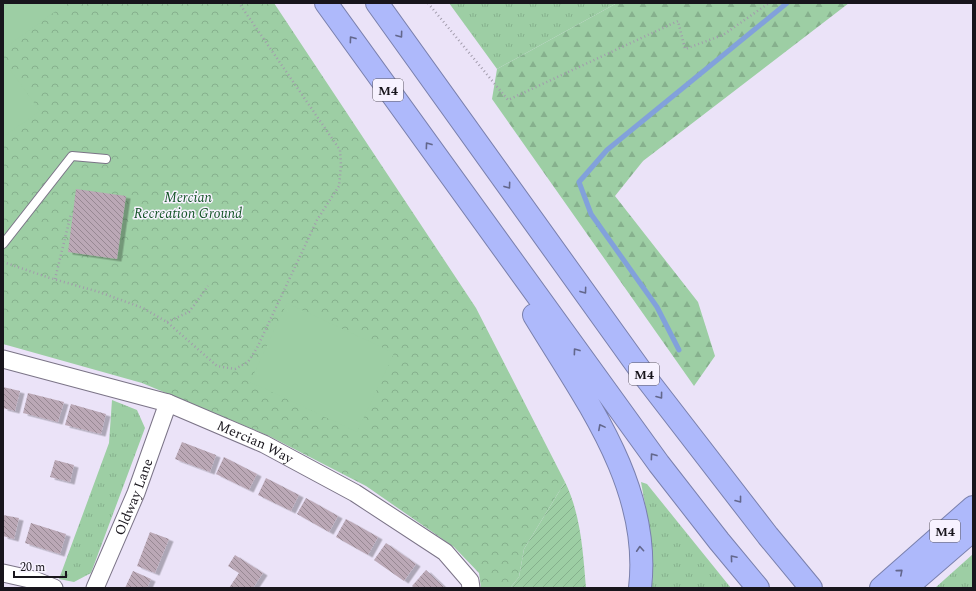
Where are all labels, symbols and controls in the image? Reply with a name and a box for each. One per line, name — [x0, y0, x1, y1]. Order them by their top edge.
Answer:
one-way arrow — [395, 30, 402, 37]
one-way arrow — [350, 37, 357, 44]
road number: M4 — [373, 79, 403, 101]
one-way arrow — [425, 142, 433, 149]
one-way arrow — [503, 181, 510, 188]
park label: Mercian Recreation Ground — [134, 187, 242, 224]
one-way arrow — [579, 287, 587, 294]
one-way arrow — [573, 348, 581, 355]
road number: M4 — [629, 363, 659, 385]
one-way arrow — [655, 392, 662, 399]
street label: Mercian Way — [213, 415, 298, 469]
one-way arrow — [598, 424, 605, 431]
one-way arrow — [651, 453, 658, 460]
street label: Oldway Lane — [109, 455, 159, 539]
one-way arrow — [734, 495, 741, 502]
road number: M4 — [930, 520, 960, 542]
one-way arrow — [636, 546, 645, 552]
scale bar — [14, 553, 66, 579]
one-way arrow — [731, 556, 738, 563]
text: 20 m — [20, 558, 45, 577]
one-way arrow — [895, 570, 902, 577]

